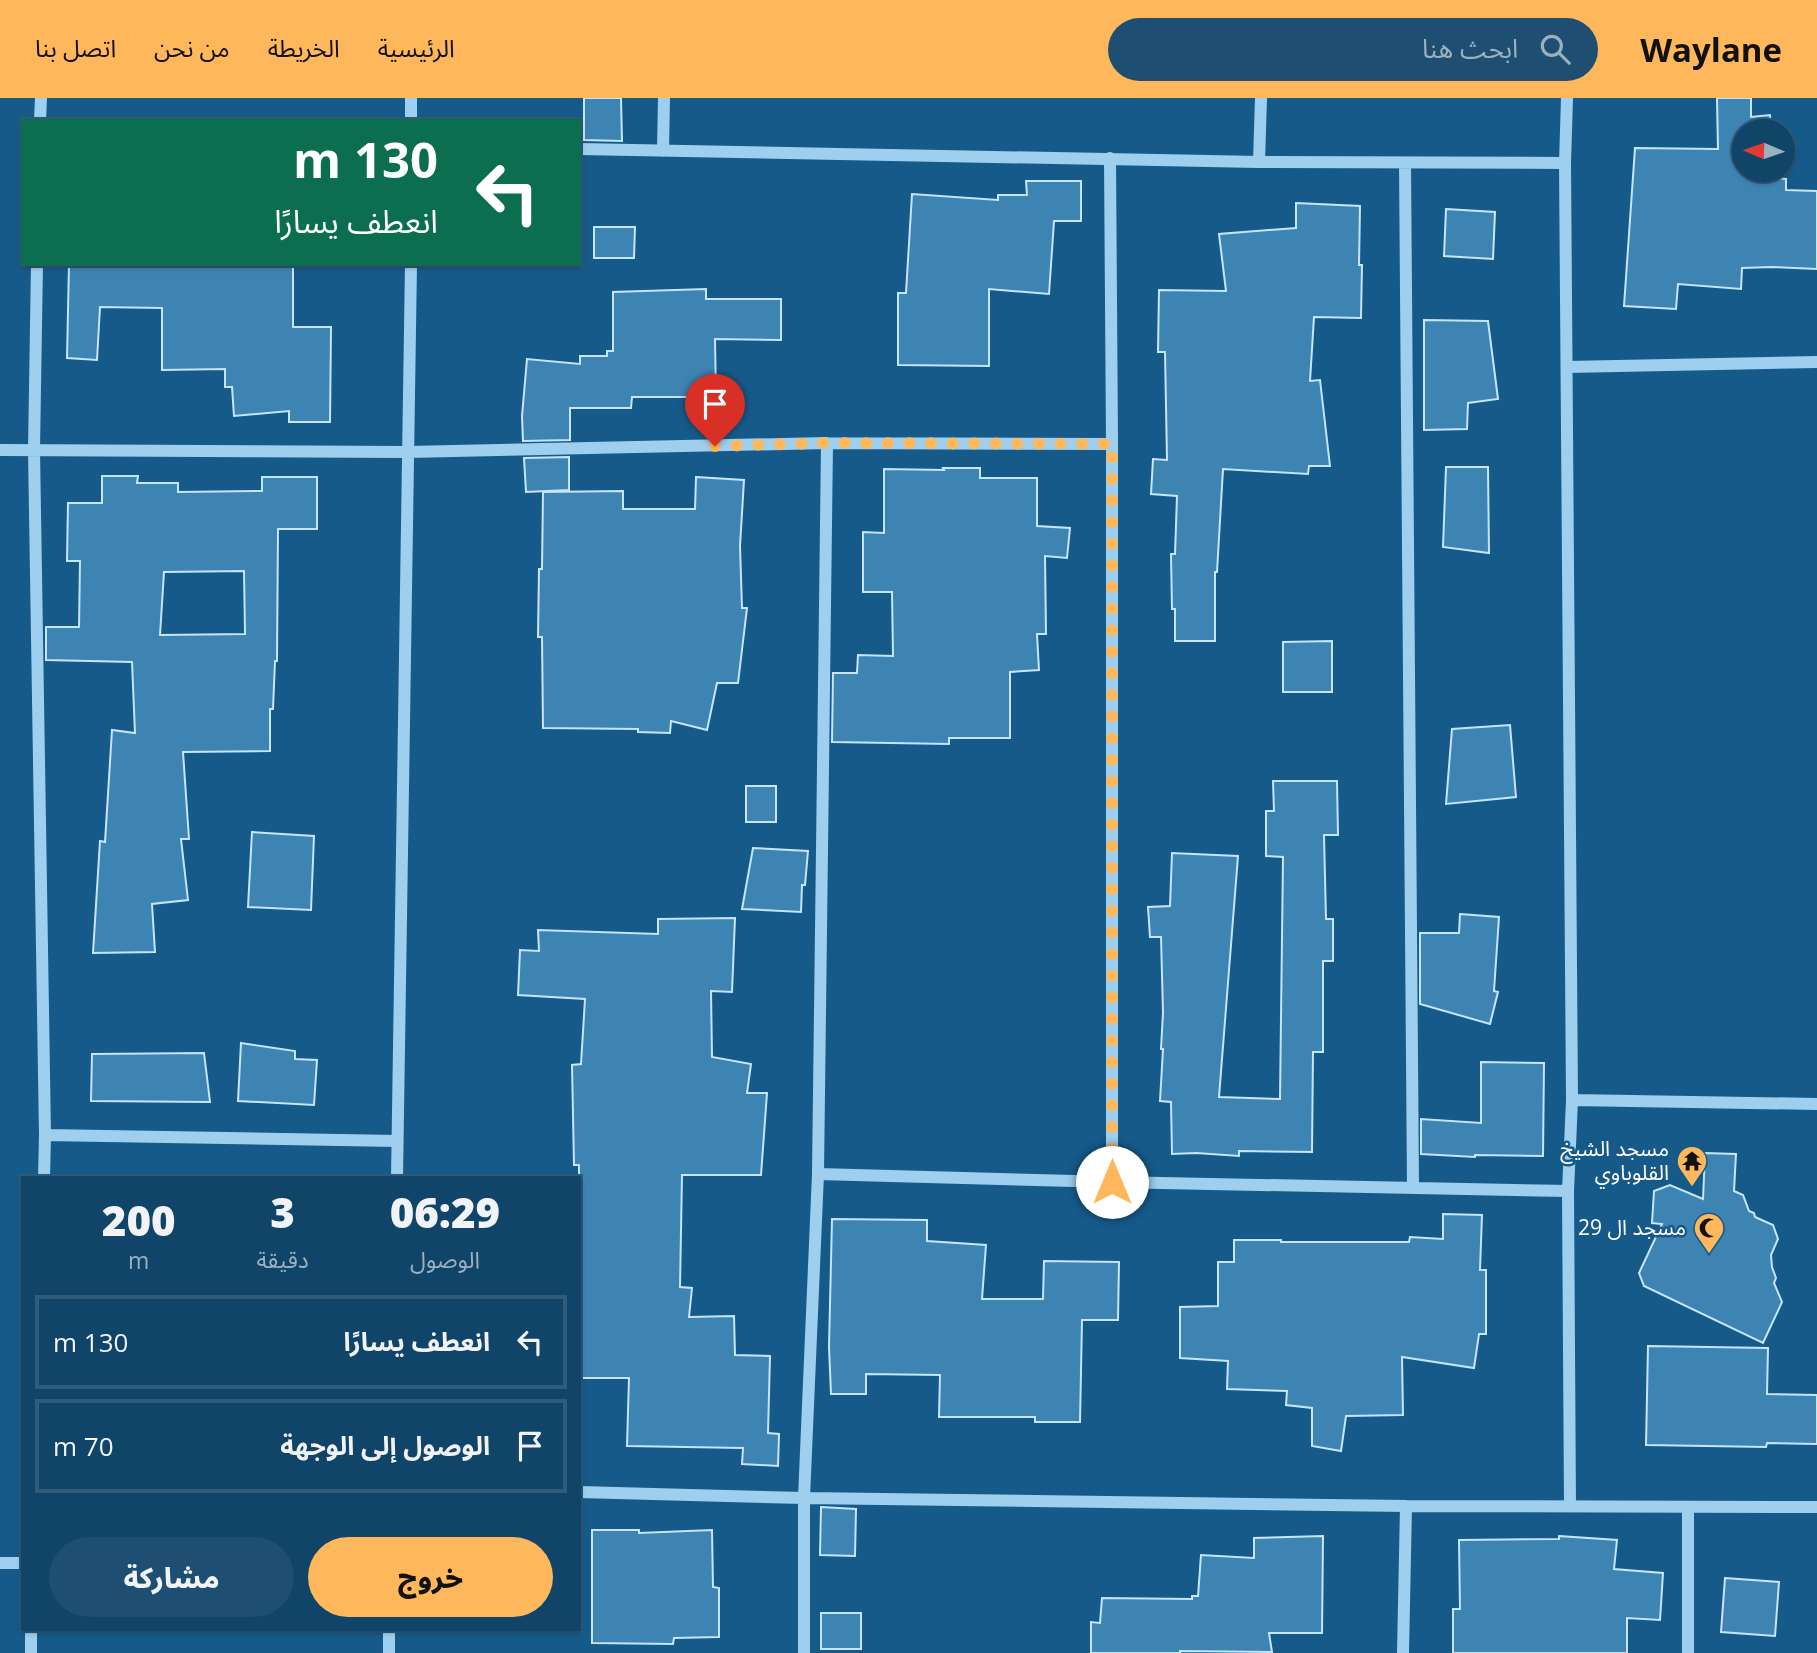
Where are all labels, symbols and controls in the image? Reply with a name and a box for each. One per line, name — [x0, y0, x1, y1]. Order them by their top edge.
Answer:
search box — [1108, 18, 1598, 81]
text: Waylane — [1640, 27, 1782, 72]
text: ابحث هنا — [1422, 30, 1518, 66]
icon: search — [1536, 30, 1574, 68]
text: اتصل بنا — [35, 31, 116, 64]
text: من نحن — [154, 31, 230, 64]
text: الخريطة — [268, 31, 340, 64]
text: الرئيسية — [378, 31, 455, 64]
north arrow — [1732, 119, 1796, 182]
map controls — [1732, 119, 1795, 182]
text: 130 m — [293, 126, 438, 192]
icon: left — [462, 147, 553, 238]
text: انعطف يسارًا — [274, 199, 438, 242]
pin — [685, 374, 745, 446]
icon: arrive — [696, 385, 734, 423]
place label: مسجد الشيخ القلوباوي — [1560, 1134, 1669, 1189]
temple icon: مسجد الشيخ القلوباوي — [1675, 1144, 1709, 1188]
position arrow — [1075, 1145, 1149, 1219]
text: 3 — [270, 1183, 295, 1240]
text: 06:29 — [390, 1183, 500, 1240]
text: 200 — [102, 1191, 176, 1248]
mosque icon: مسجد ال 29 — [1692, 1211, 1726, 1255]
place label: مسجد ال 29 — [1578, 1213, 1686, 1241]
text: دقيقة — [256, 1243, 309, 1275]
text: الوصول — [410, 1243, 480, 1275]
text: m — [128, 1244, 149, 1276]
text: انعطف يسارًا — [344, 1323, 490, 1359]
icon: left — [511, 1323, 549, 1361]
text: 130 m — [53, 1324, 128, 1360]
text: الوصول إلى الوجهة — [280, 1427, 490, 1463]
icon: arrive — [511, 1427, 549, 1465]
text: 70 m — [53, 1428, 114, 1464]
button: مشاركة — [49, 1537, 294, 1617]
button: خروج — [308, 1537, 553, 1617]

